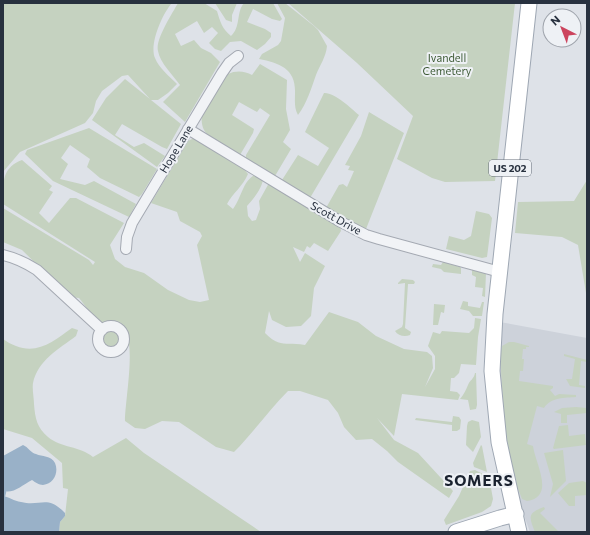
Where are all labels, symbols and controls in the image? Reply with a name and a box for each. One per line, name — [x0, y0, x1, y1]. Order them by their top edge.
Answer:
north arrow — [542, 8, 582, 48]
text: N — [548, 13, 562, 28]
park label: Ivandell Cemetery — [423, 51, 472, 77]
street label: Hope Lane — [156, 122, 195, 175]
road number: US 202 — [489, 160, 531, 176]
street label: Scott Drive — [309, 198, 364, 237]
district label: SOMERS — [444, 471, 514, 489]

